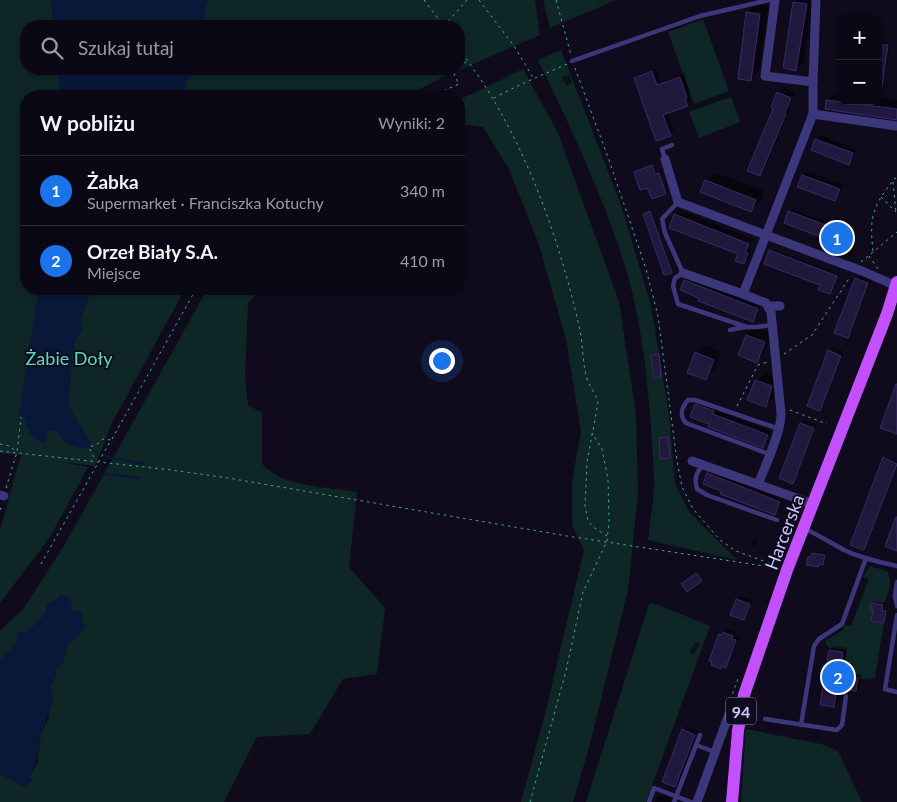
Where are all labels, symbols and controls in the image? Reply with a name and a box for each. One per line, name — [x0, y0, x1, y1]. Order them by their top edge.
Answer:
map controls — [837, 15, 882, 105]
button: + — [837, 15, 882, 60]
search box — [20, 20, 465, 75]
icon: search — [38, 34, 66, 62]
text: Szukaj tutaj — [78, 36, 174, 59]
button: − — [837, 60, 882, 105]
text: W pobliżu — [40, 110, 135, 135]
text: Wyniki: 2 — [378, 113, 445, 132]
text: Żabka — [87, 170, 139, 193]
text: 1 — [51, 181, 61, 200]
text: 340 m — [400, 181, 445, 200]
text: Supermarket · Franciszka Kotuchy — [87, 193, 324, 212]
pin: 1 — [821, 219, 853, 257]
text: Orzeł Biały S.A. — [87, 240, 218, 263]
text: 2 — [51, 251, 61, 270]
text: 410 m — [400, 251, 445, 270]
text: Miejsce — [87, 263, 141, 282]
park label: Żabie Doły — [26, 347, 113, 369]
your location — [429, 348, 455, 374]
street label: Harcerska — [760, 491, 808, 573]
pin: 2 — [822, 658, 854, 696]
road number: 94 — [726, 698, 756, 724]

